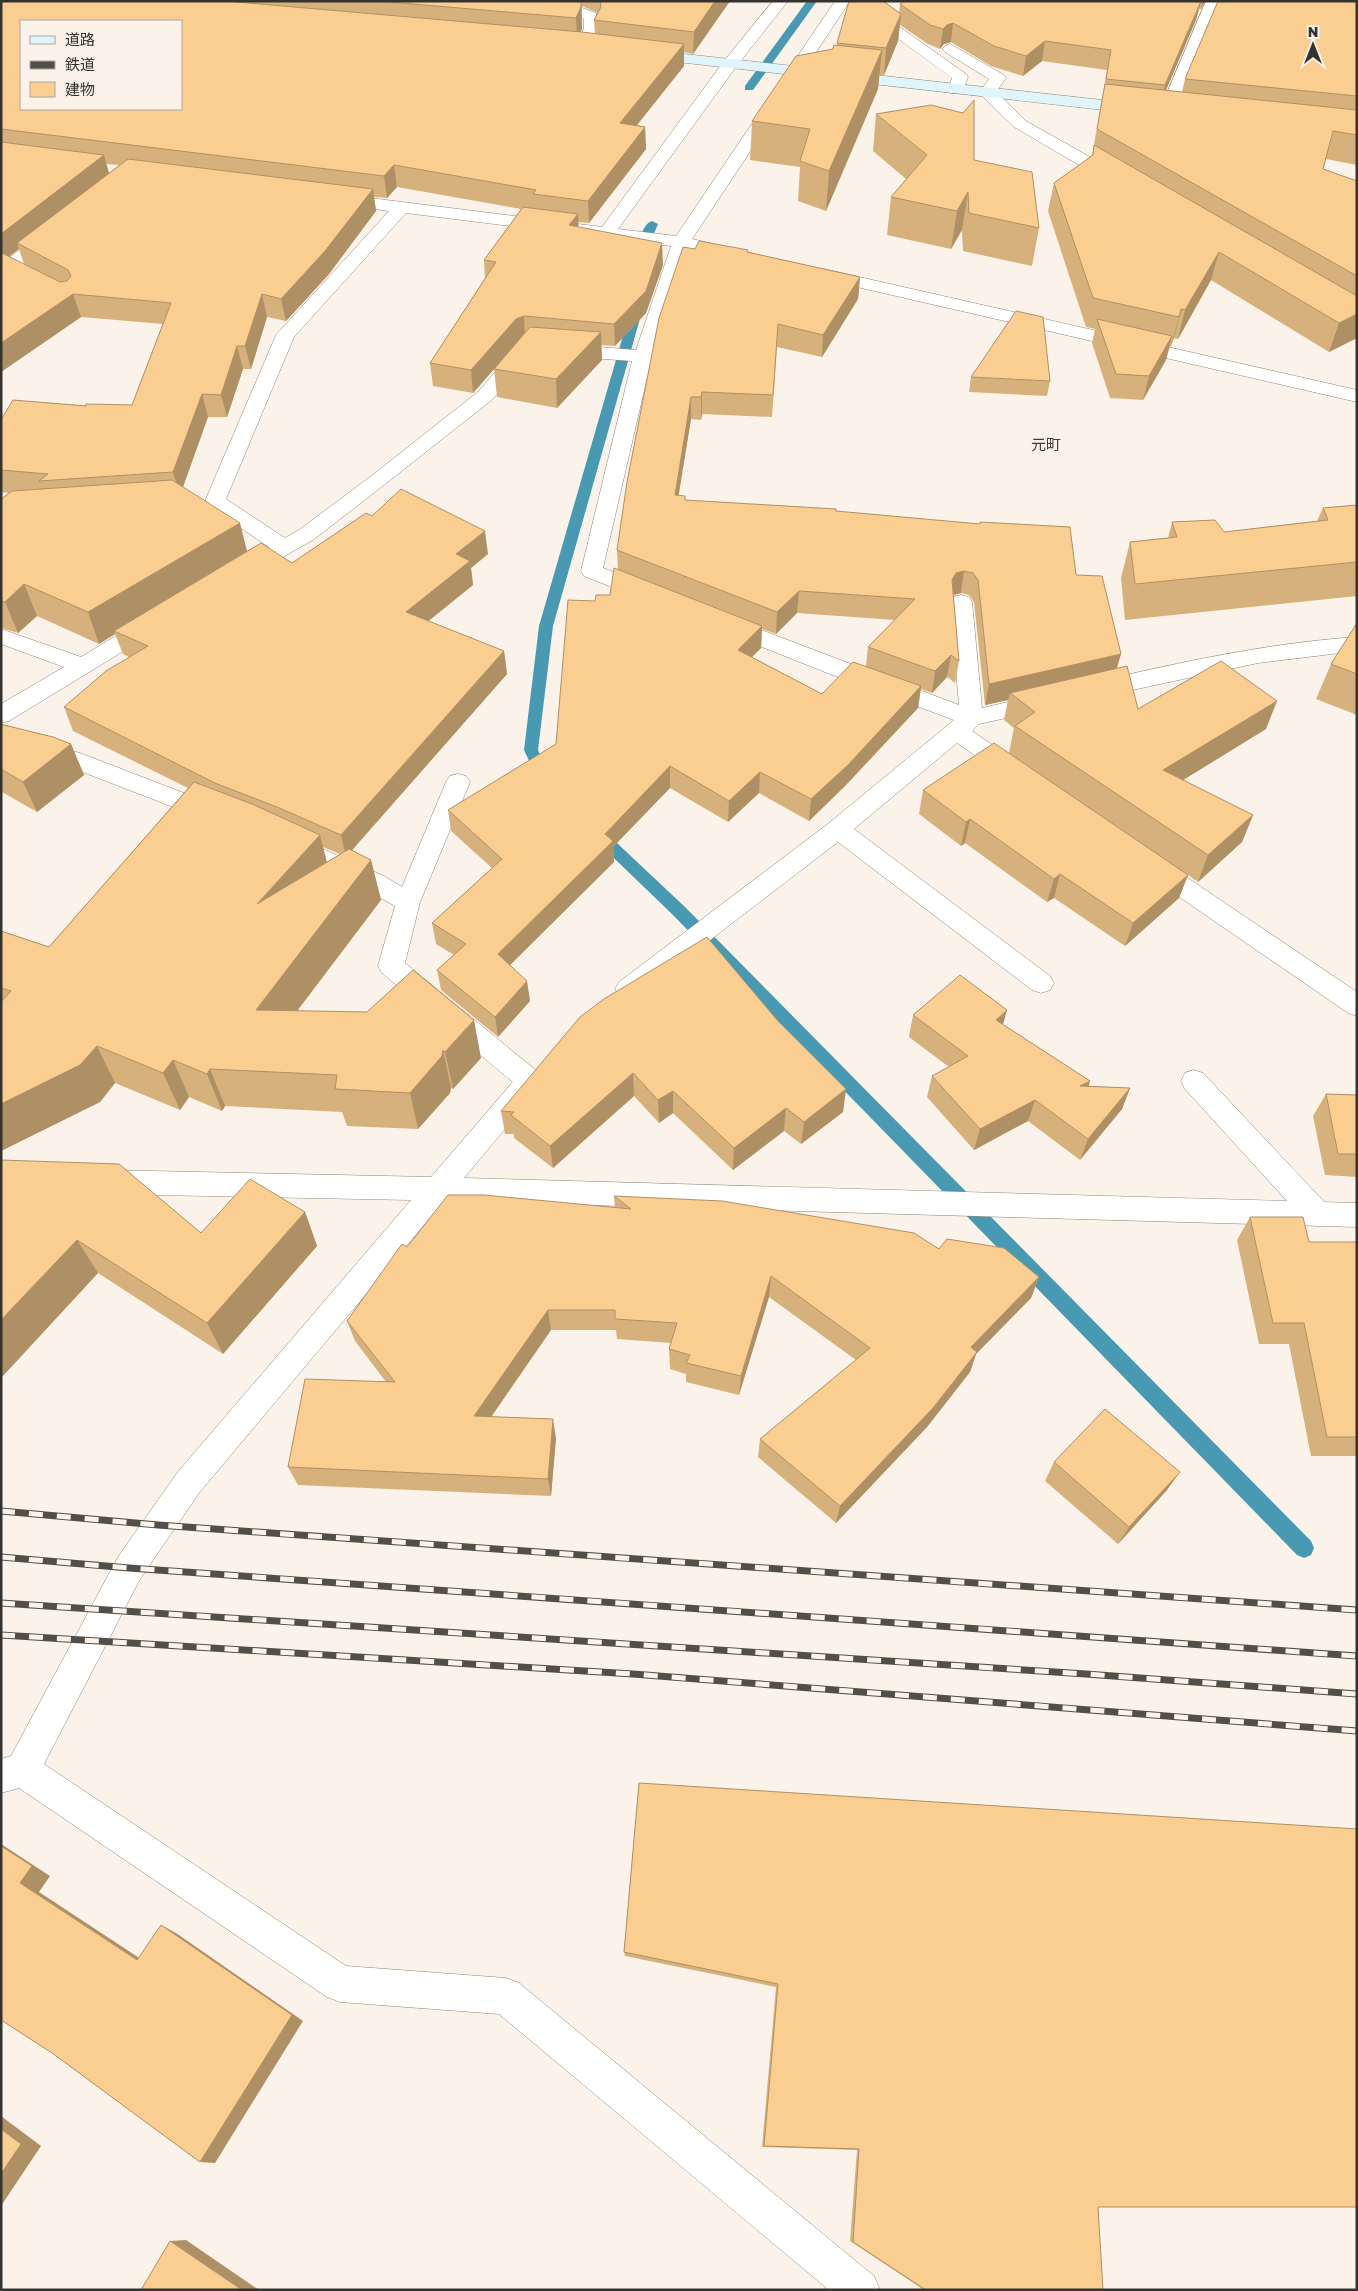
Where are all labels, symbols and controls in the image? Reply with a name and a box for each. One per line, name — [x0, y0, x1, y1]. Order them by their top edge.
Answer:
legend — [20, 20, 182, 110]
north arrow — [1288, 20, 1338, 70]
text: N — [1308, 23, 1318, 40]
text: 道路 — [65, 30, 95, 48]
text: 鉄道 — [65, 55, 95, 73]
text: 建物 — [65, 80, 95, 98]
district label: 元町 — [1031, 435, 1061, 453]

